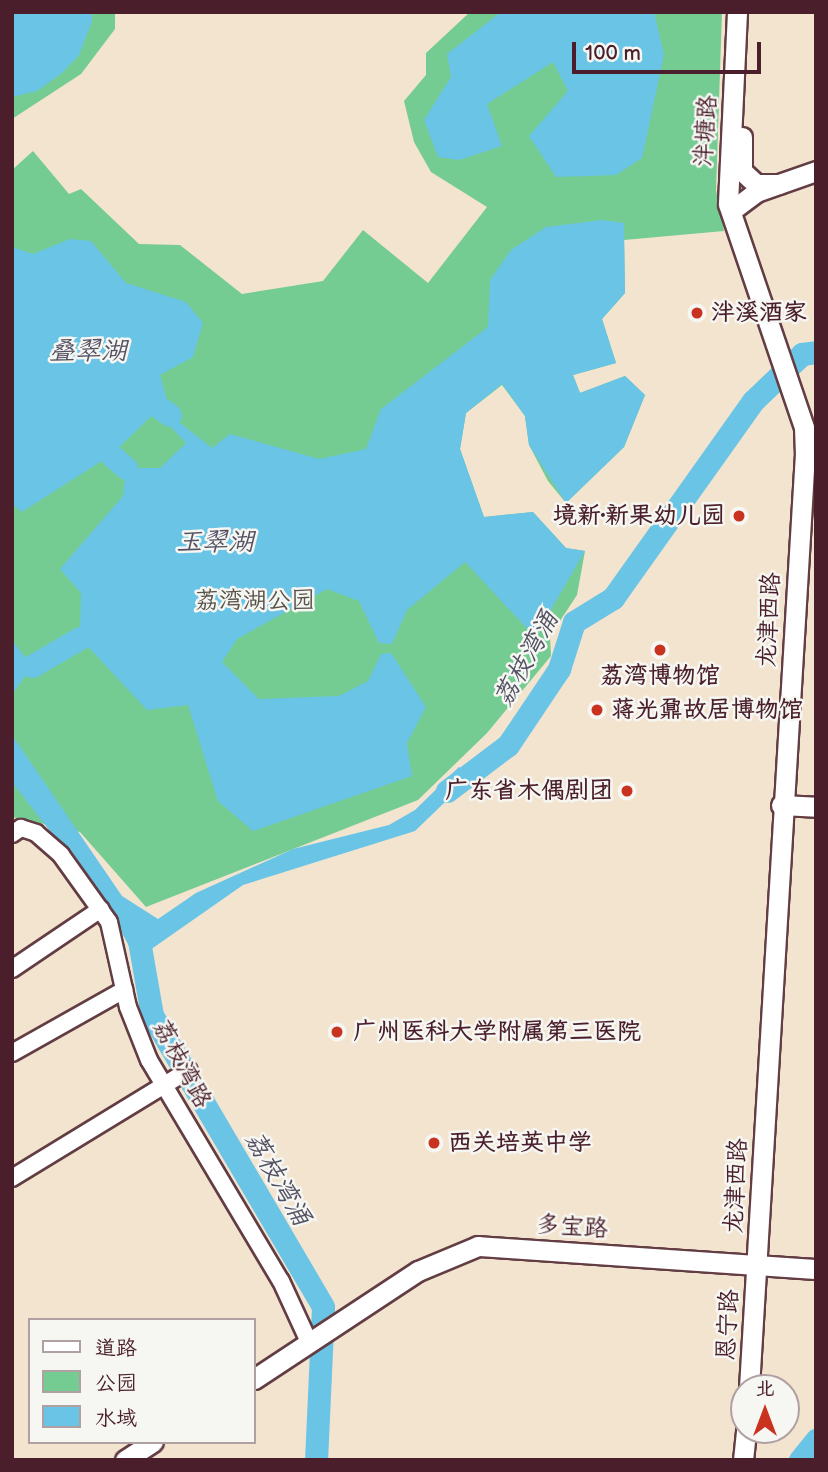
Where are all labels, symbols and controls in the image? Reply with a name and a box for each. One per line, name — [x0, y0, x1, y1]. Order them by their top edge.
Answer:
scale bar — [576, 28, 765, 72]
text: 100 m — [585, 41, 641, 66]
street label: 泮塘路 — [689, 94, 723, 168]
place label: 泮溪酒家 — [711, 299, 807, 327]
marker: 泮溪酒家 — [689, 305, 705, 321]
water label: 叠翠湖 — [49, 336, 127, 368]
place label: 境新·新果幼儿园 — [553, 502, 725, 530]
marker: 境新·新果幼儿园 — [731, 508, 747, 524]
water label: 玉翠湖 — [176, 527, 254, 559]
street label: 龙津西路 — [752, 571, 786, 669]
park label: 荔湾湖公园 — [195, 587, 315, 615]
water label: 荔枝湾涌 — [488, 606, 566, 712]
marker: 荔湾博物馆 — [652, 642, 668, 658]
place label: 荔湾博物馆 — [600, 662, 720, 690]
place label: 蒋光鼐故居博物馆 — [611, 696, 803, 724]
marker: 蒋光鼐故居博物馆 — [589, 702, 605, 718]
place label: 广东省木偶剧团 — [445, 777, 613, 805]
marker: 广东省木偶剧团 — [619, 783, 635, 799]
street label: 荔枝湾路 — [147, 1015, 217, 1113]
place label: 广州医科大学附属第三医院 — [353, 1018, 641, 1046]
marker: 广州医科大学附属第三医院 — [327, 1022, 347, 1042]
water label: 荔枝湾涌 — [237, 1126, 317, 1232]
place label: 西关培英中学 — [448, 1129, 592, 1157]
marker: 西关培英中学 — [426, 1135, 442, 1151]
street label: 龙津西路 — [719, 1137, 753, 1235]
street label: 多宝路 — [535, 1210, 609, 1244]
street label: 恩宁路 — [712, 1288, 744, 1362]
legend — [28, 1318, 256, 1444]
text: 道路 — [95, 1336, 137, 1361]
text: 公园 — [95, 1371, 137, 1396]
north arrow — [730, 1374, 800, 1444]
text: 北 — [755, 1378, 775, 1401]
text: 水域 — [95, 1406, 137, 1431]

